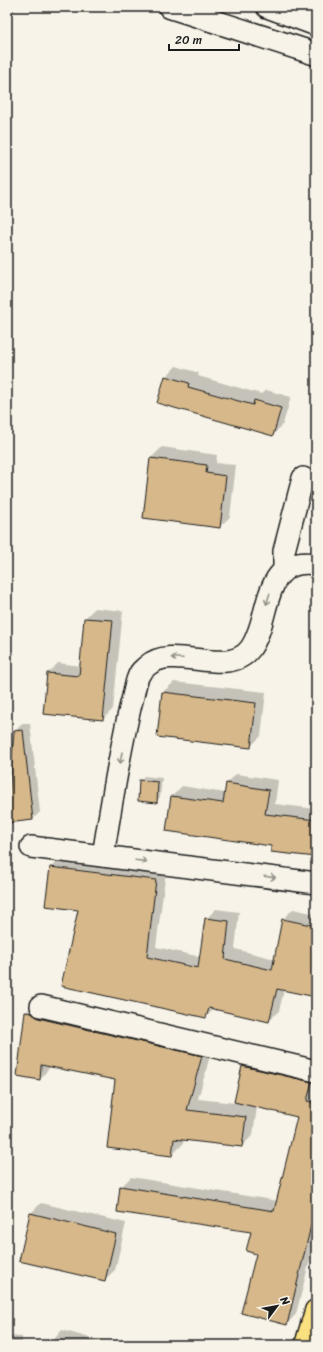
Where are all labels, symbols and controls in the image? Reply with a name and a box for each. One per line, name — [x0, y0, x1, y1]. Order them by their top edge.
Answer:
scale bar — [169, 26, 239, 52]
text: 20 m — [175, 29, 202, 51]
one-way arrow — [264, 592, 271, 605]
one-way arrow — [171, 655, 184, 662]
one-way arrow — [116, 751, 124, 764]
one-way arrow — [134, 857, 147, 865]
one-way arrow — [263, 873, 276, 881]
north arrow — [257, 1286, 297, 1326]
text: N — [274, 1292, 295, 1310]

